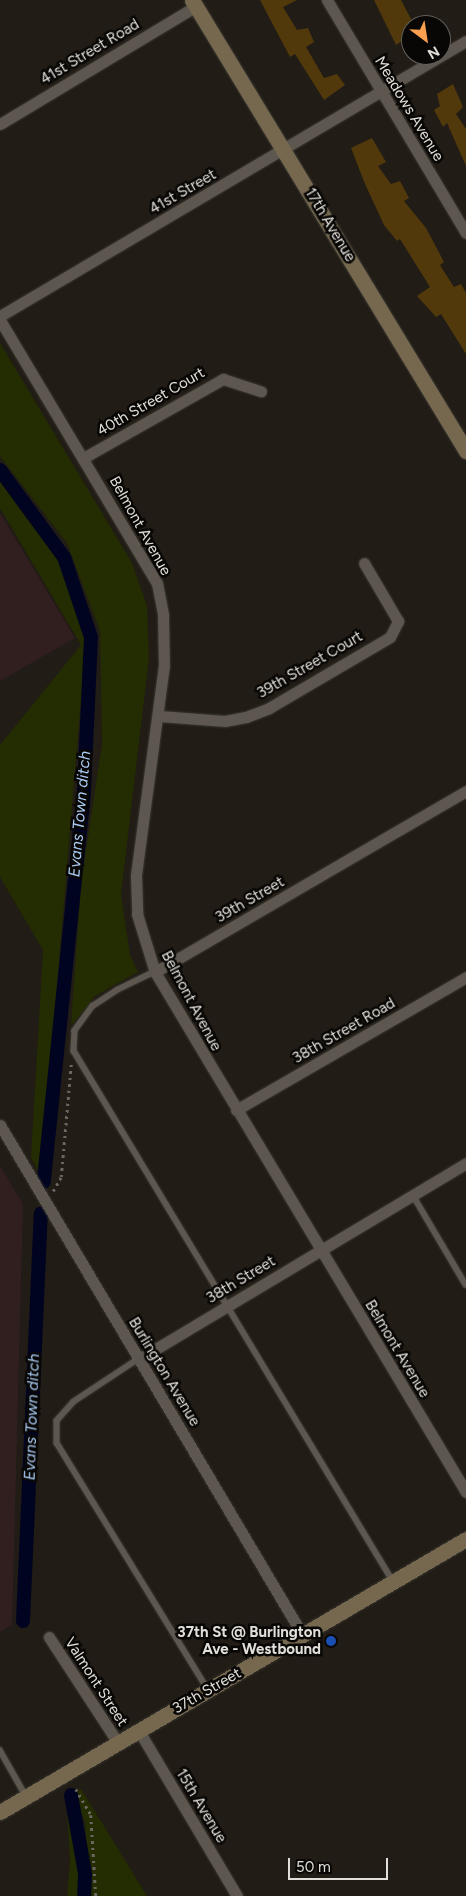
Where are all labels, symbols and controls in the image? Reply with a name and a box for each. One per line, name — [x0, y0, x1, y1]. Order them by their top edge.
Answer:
street label: 41st Street Road — [37, 15, 143, 89]
north arrow — [401, 15, 451, 65]
text: N — [424, 42, 442, 62]
street label: Meadows Avenue — [371, 53, 447, 165]
street label: 41st Street — [147, 166, 219, 218]
street label: 17th Avenue — [301, 185, 359, 265]
street label: 40th Street Court — [94, 364, 208, 440]
street label: Belmont Avenue — [105, 473, 175, 579]
street label: 39th Street Court — [254, 628, 366, 702]
water label: Evans Town ditch — [65, 750, 95, 878]
street label: 39th Street — [212, 873, 288, 927]
street label: Belmont Avenue — [157, 948, 225, 1054]
street label: 38th Street Road — [290, 994, 398, 1068]
street label: 38th Street — [203, 1252, 279, 1308]
street label: Belmont Avenue — [361, 1297, 433, 1401]
street label: Burlington Avenue — [124, 1314, 204, 1430]
water label: Evans Town ditch — [20, 1353, 44, 1481]
place label: 37th St @ Burlington Ave - Westbound — [177, 1623, 321, 1658]
street label: Valmont Street — [61, 1634, 131, 1730]
marker: 37th St @ Burlington Ave - Westbound — [325, 1635, 337, 1647]
street label: 37th Street — [170, 1664, 244, 1718]
street label: 15th Avenue — [172, 1766, 230, 1846]
scale bar — [291, 1848, 391, 1880]
text: 50 m — [296, 1858, 331, 1876]

